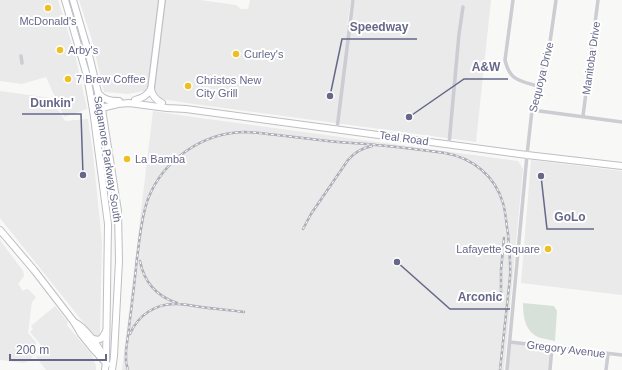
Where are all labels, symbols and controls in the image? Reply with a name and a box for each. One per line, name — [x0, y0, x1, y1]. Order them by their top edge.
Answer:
marker: McDonald's — [43, 3, 53, 13]
place label: McDonald's — [19, 15, 77, 27]
callout: Speedway — [342, 15, 417, 39]
text: Speedway — [350, 20, 409, 34]
street label: Manitoba Drive — [580, 21, 602, 95]
street label: Sequoya Drive — [526, 41, 556, 113]
place label: Arby's — [68, 44, 99, 56]
marker: Arby's — [55, 45, 65, 55]
place label: Curley's — [244, 48, 284, 60]
marker: Curley's — [231, 49, 241, 59]
callout: A&W — [464, 55, 508, 79]
text: A&W — [472, 60, 501, 74]
place label: 7 Brew Coffee — [76, 73, 146, 85]
marker: 7 Brew Coffee — [63, 74, 73, 84]
place label: Christos New City Grill — [196, 74, 261, 99]
marker: Christos New City Grill — [183, 81, 193, 91]
callout: Dunkin' — [22, 90, 81, 114]
street label: Sagamore Parkway South — [92, 95, 124, 223]
text: Dunkin' — [30, 96, 74, 110]
street label: Teal Road — [379, 129, 429, 147]
place label: La Bamba — [135, 153, 186, 165]
marker: La Bamba — [122, 154, 132, 164]
callout: GoLo — [547, 205, 594, 229]
text: GoLo — [554, 210, 586, 224]
place label: Lafayette Square — [456, 243, 540, 255]
marker: Lafayette Square — [543, 244, 553, 254]
callout: Arconic — [450, 285, 510, 309]
text: Arconic — [458, 290, 503, 304]
scale bar — [10, 336, 106, 362]
street label: Gregory Avenue — [526, 338, 606, 360]
text: 200 m — [16, 343, 49, 357]

